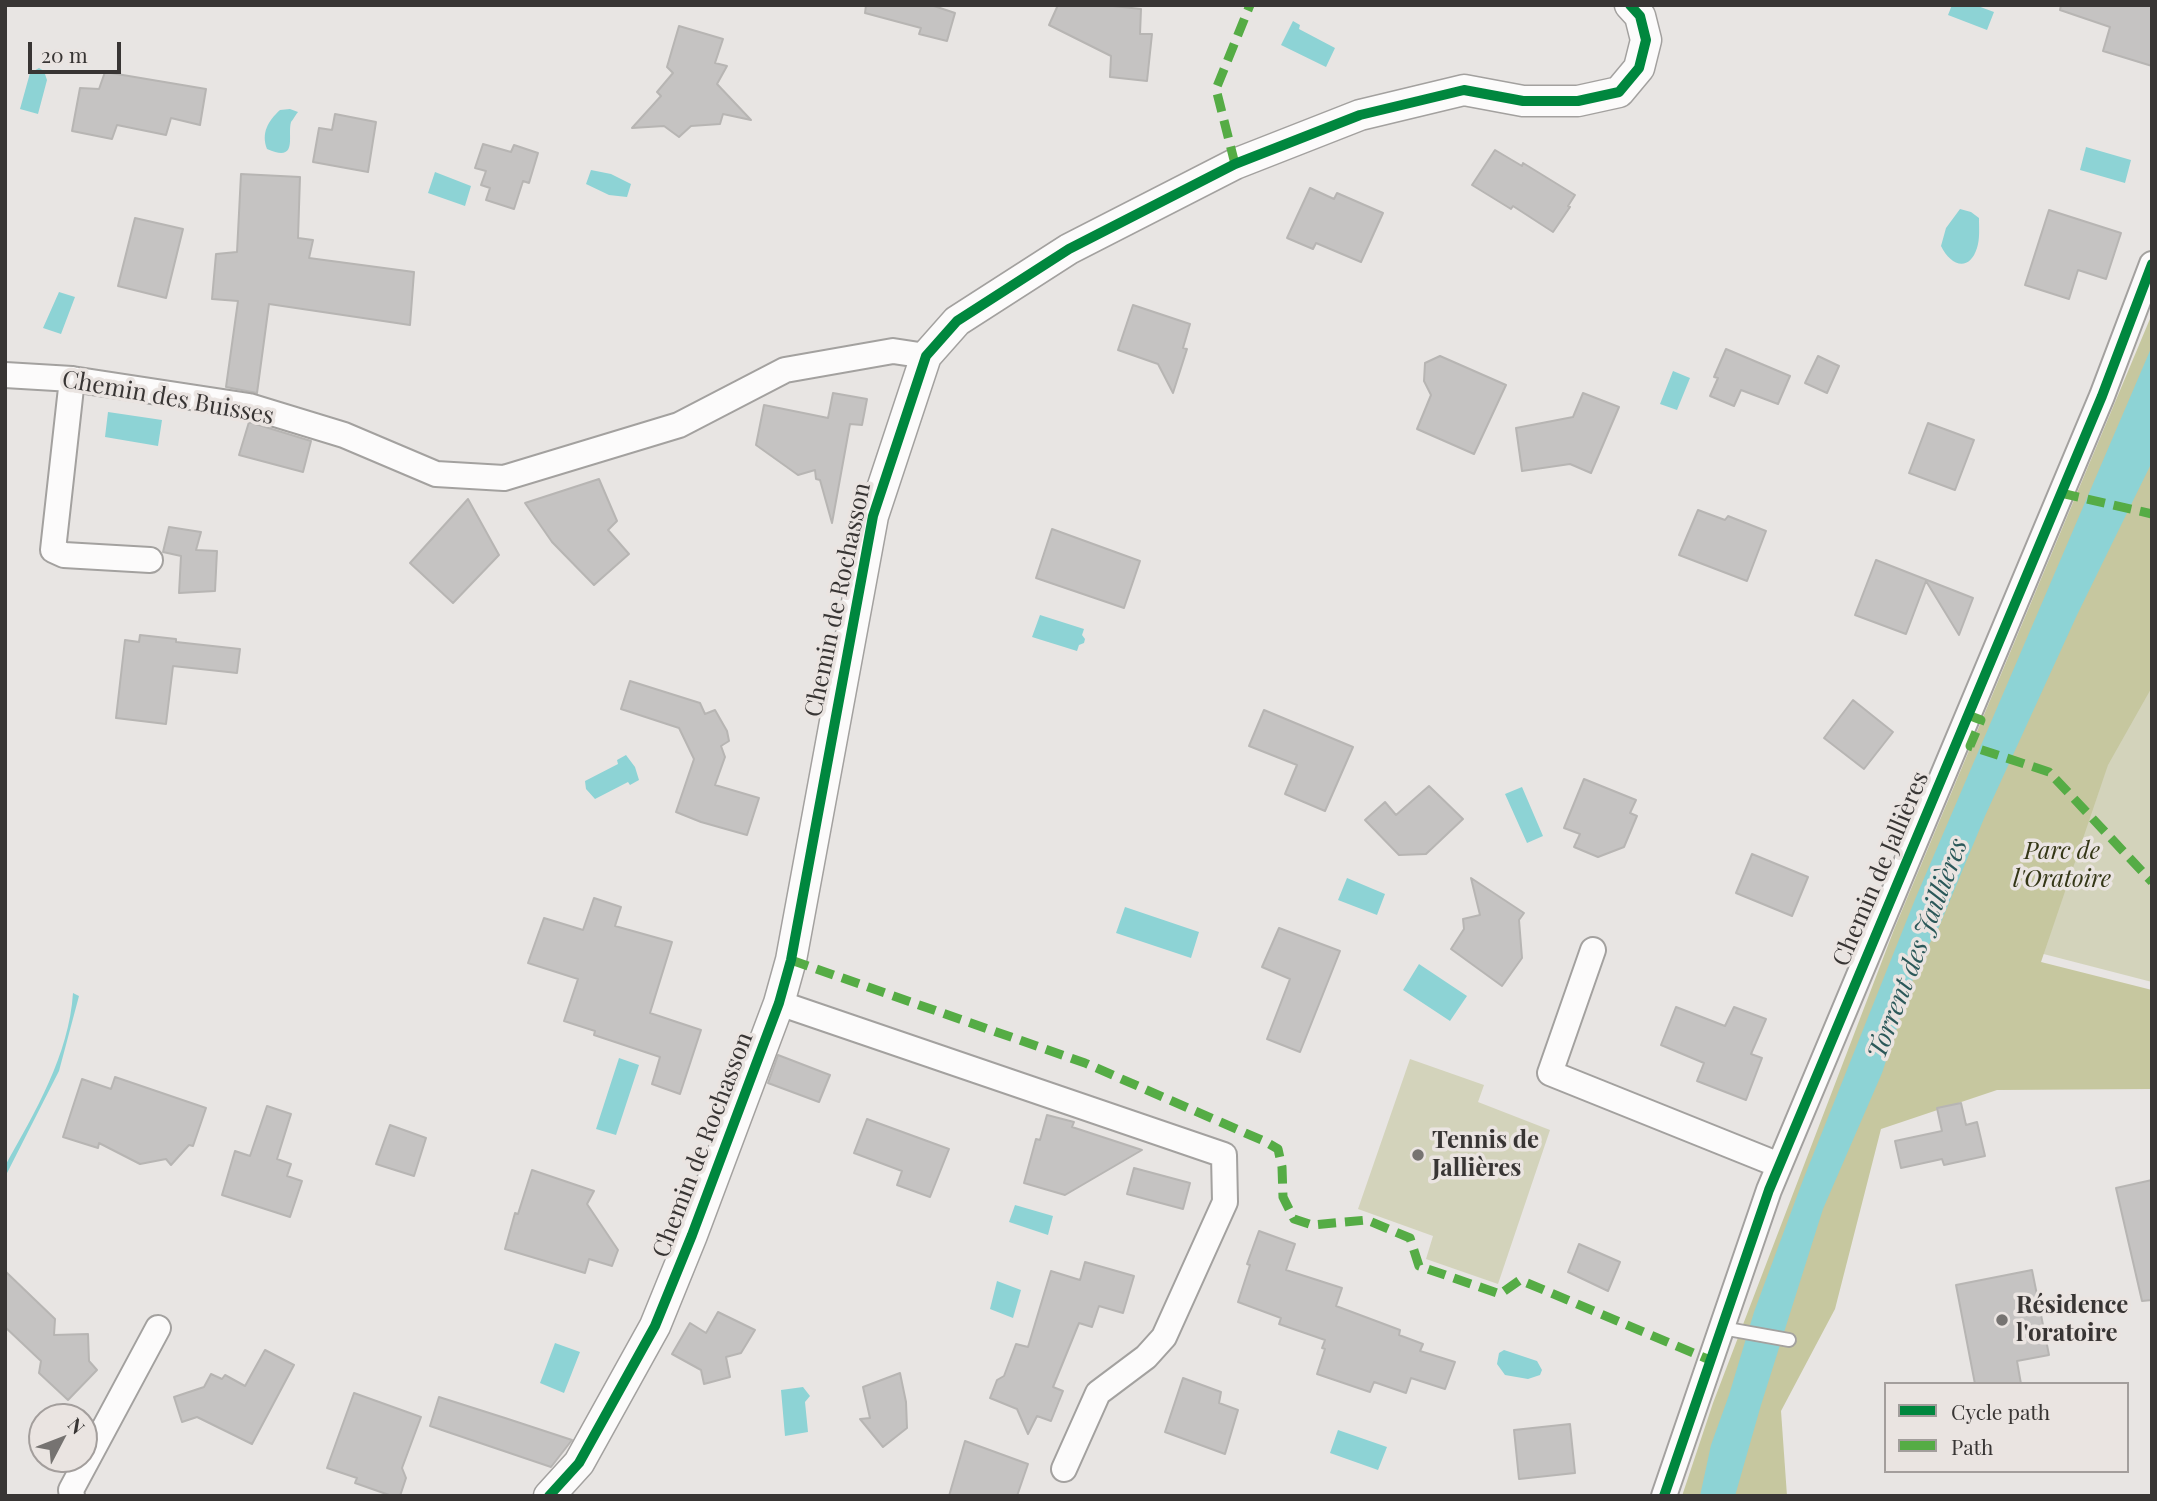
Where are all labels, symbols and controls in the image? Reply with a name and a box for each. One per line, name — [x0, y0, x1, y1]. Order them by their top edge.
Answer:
scale bar — [32, 28, 124, 72]
text: 20 m — [41, 40, 88, 68]
street label: Chemin des Buisses — [60, 365, 276, 431]
street label: Chemin de Rochasson — [799, 480, 877, 720]
street label: Chemin de Jallières — [1827, 767, 1935, 971]
water label: Torrent des Jaillières — [1862, 834, 1974, 1064]
park label: Parc de l'Oratoire — [2013, 838, 2111, 894]
street label: Chemin de Rochasson — [647, 1028, 759, 1262]
place label: Tennis de Jallières — [1432, 1127, 1539, 1183]
marker: Tennis de Jallières — [1410, 1147, 1426, 1163]
place label: Résidence l'oratoire — [2016, 1292, 2128, 1348]
marker: Résidence l'oratoire — [1994, 1312, 2010, 1328]
legend — [1884, 1382, 2129, 1473]
text: Cycle path — [1951, 1397, 2050, 1425]
north arrow — [28, 1403, 98, 1473]
text: N — [63, 1411, 91, 1439]
text: Path — [1951, 1432, 1993, 1460]

